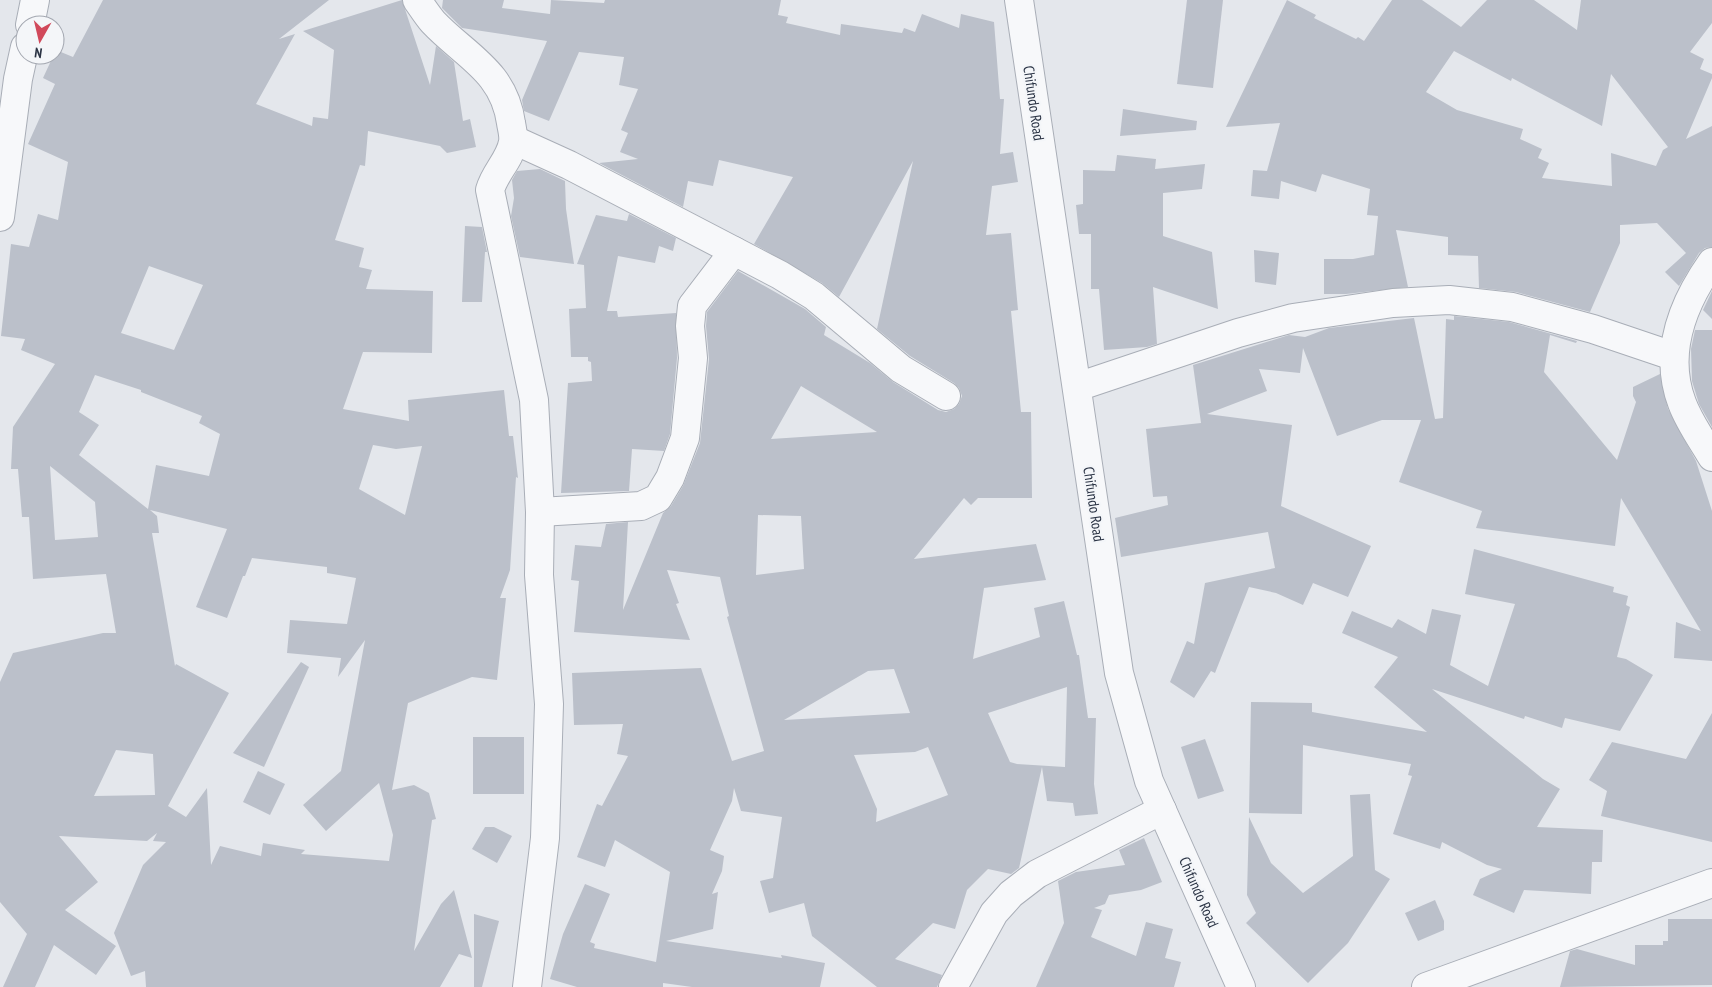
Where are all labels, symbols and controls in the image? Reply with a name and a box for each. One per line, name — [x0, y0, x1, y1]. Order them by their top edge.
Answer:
north arrow — [15, 15, 65, 65]
text: N — [33, 43, 43, 62]
street label: Chifundo Road — [1019, 64, 1049, 142]
street label: Chifundo Road — [1079, 465, 1109, 543]
street label: Chifundo Road — [1175, 854, 1223, 930]

